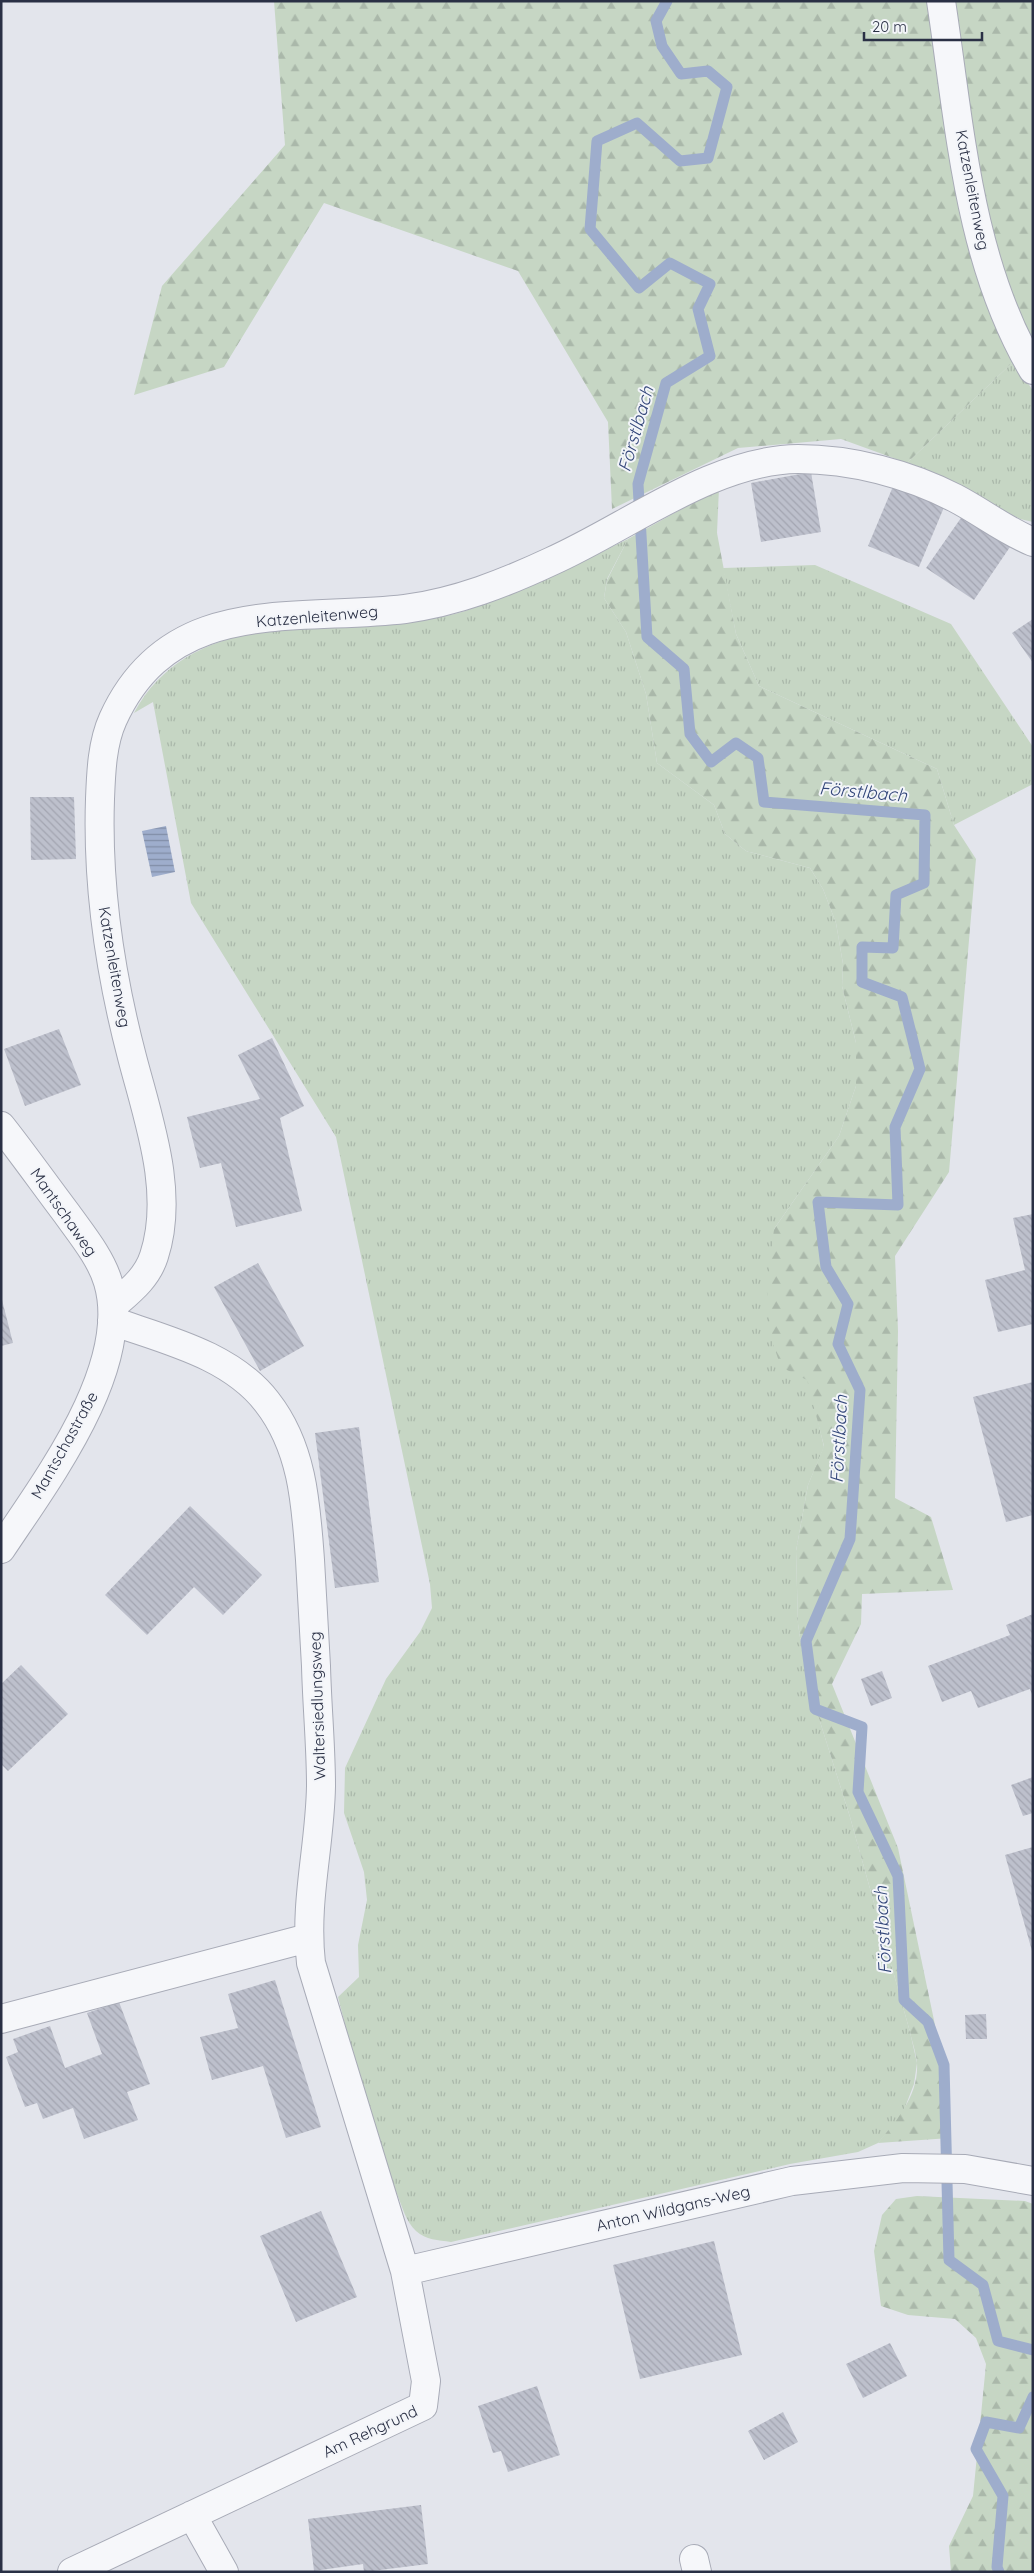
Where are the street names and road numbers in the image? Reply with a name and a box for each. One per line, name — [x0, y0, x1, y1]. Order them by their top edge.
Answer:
street label: Katzenleitenweg — [952, 128, 994, 252]
street label: Katzenleitenweg — [255, 601, 379, 631]
street label: Katzenleitenweg — [95, 905, 135, 1029]
street label: Mantschaweg — [26, 1164, 102, 1260]
street label: Mantschastraße — [26, 1388, 102, 1502]
street label: Waltersiedlungsweg — [304, 1631, 330, 1781]
street label: Anton Wildgans-Weg — [594, 2181, 752, 2235]
street label: Am Rehgrund — [319, 2400, 421, 2462]

